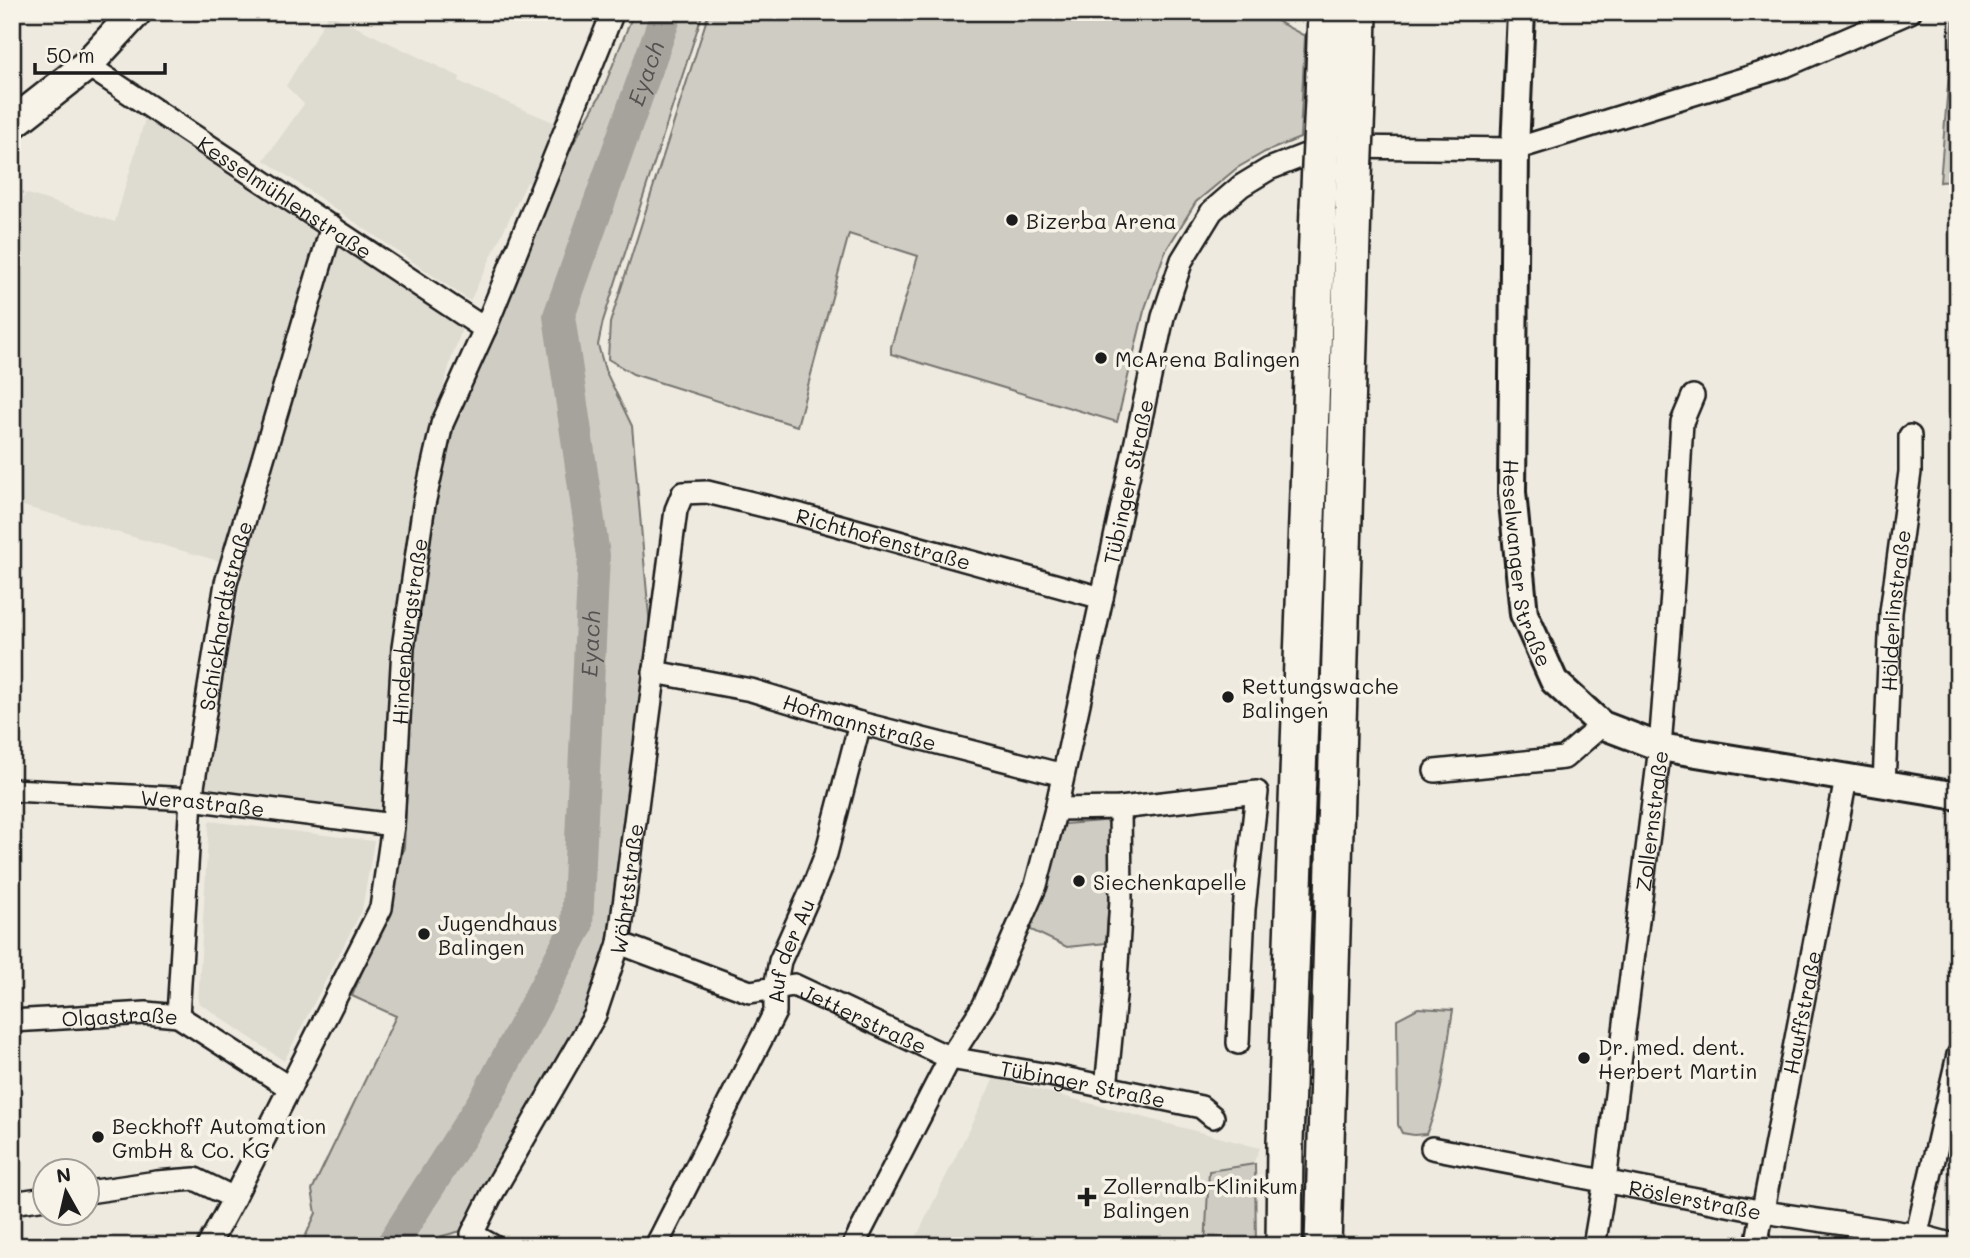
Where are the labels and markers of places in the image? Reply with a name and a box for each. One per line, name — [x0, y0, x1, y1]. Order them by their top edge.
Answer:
place label: Bizerba Arena — [1026, 207, 1177, 234]
marker: Bizerba Arena — [1004, 212, 1020, 228]
place label: McArena Balingen — [1115, 345, 1300, 372]
marker: McArena Balingen — [1093, 350, 1109, 366]
place label: Rettungswache Balingen — [1242, 672, 1399, 723]
marker: Rettungswache Balingen — [1220, 689, 1236, 705]
place label: Siechenkapelle — [1093, 868, 1247, 895]
marker: Siechenkapelle — [1071, 873, 1087, 889]
place label: Jugendhaus Balingen — [438, 909, 558, 960]
marker: Jugendhaus Balingen — [416, 926, 432, 942]
place label: Dr. med. dent. Herbert Martin — [1598, 1033, 1757, 1084]
marker: Dr. med. dent. Herbert Martin — [1576, 1050, 1592, 1066]
place label: Beckhoff Automation GmbH & Co. KG — [112, 1112, 326, 1163]
marker: Beckhoff Automation GmbH & Co. KG — [90, 1129, 106, 1145]
place label: Zollernalb-Klinikum Balingen — [1103, 1172, 1298, 1223]
marker: Zollernalb-Klinikum Balingen — [1077, 1187, 1097, 1207]

